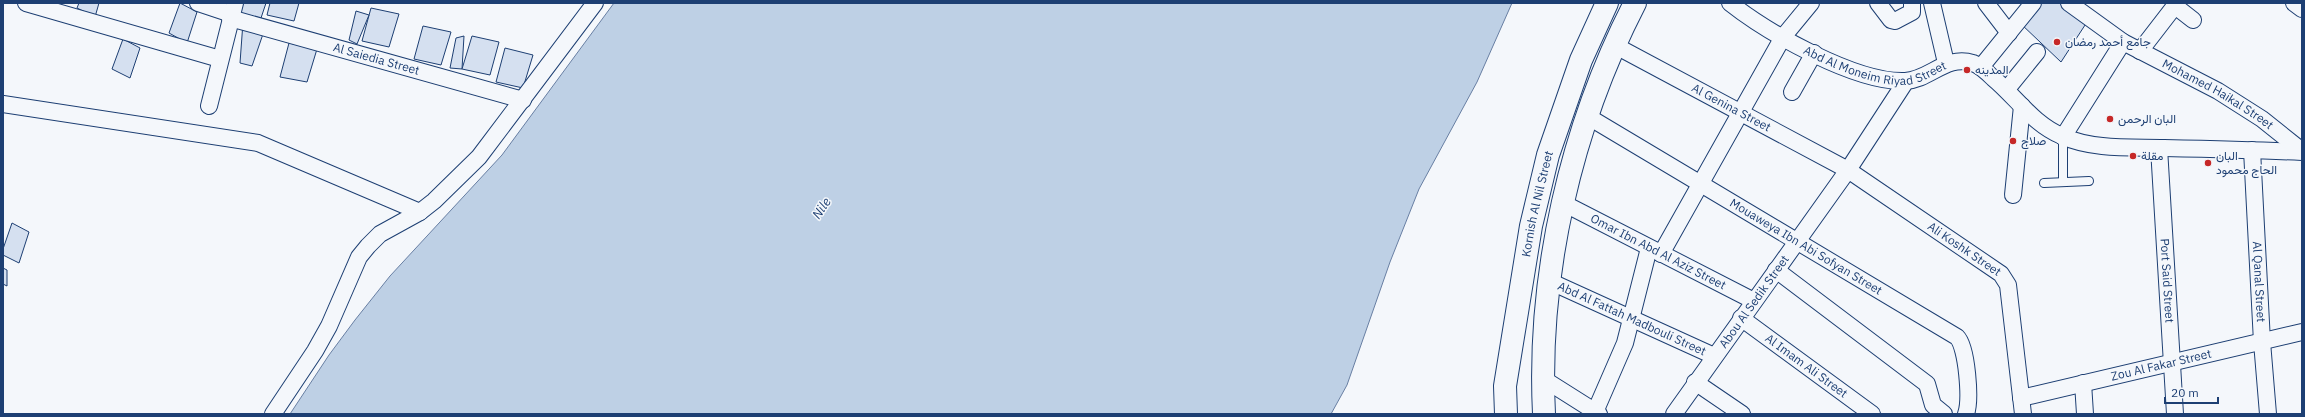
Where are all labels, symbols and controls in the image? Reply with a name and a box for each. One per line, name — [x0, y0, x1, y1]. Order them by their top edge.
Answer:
place label: جامع أحمد رمضان — [2065, 34, 2151, 51]
marker: جامع أحمد رمضان — [2052, 37, 2062, 47]
street label: Al Saiedia Street — [332, 39, 421, 78]
street label: Abd Al Moneim Riyad Street — [1801, 42, 1948, 88]
street label: Mohamed Haikal Street — [2160, 56, 2277, 132]
place label: المدينه — [1975, 62, 2009, 77]
marker: المدينه — [1962, 65, 1972, 75]
street label: Al Genina Street — [1689, 80, 1774, 134]
place label: البان الرحمن — [2118, 111, 2176, 127]
marker: البان الرحمن — [2105, 114, 2115, 124]
place label: صلاح — [2021, 133, 2046, 150]
marker: صلاح — [2008, 136, 2018, 146]
place label: مقلة — [2141, 148, 2163, 163]
place label: البان الحاج محمود — [2216, 148, 2277, 179]
street label: Kornish Al Nil Street — [1518, 149, 1556, 258]
marker: مقلة — [2128, 151, 2138, 161]
marker: البان الحاج محمود — [2203, 158, 2213, 168]
water label: Nile — [808, 194, 835, 222]
street label: Mouaweya Ibn Abi Sofyan Street — [1727, 195, 1885, 298]
street label: Omar Ibn Abd Al Aziz Street — [1588, 210, 1729, 292]
street label: Ali Koshk Street — [1925, 218, 2004, 279]
street label: Port Said Street — [2157, 238, 2178, 323]
street label: Al Qanal Street — [2250, 241, 2269, 323]
street label: Abou Al Sedik Street — [1716, 252, 1792, 351]
street label: Abd Al Fattah Madbouli Street — [1556, 278, 1709, 358]
street label: Al Imam Ali Street — [1762, 330, 1851, 401]
street label: Zou Al Fakar Street — [2109, 346, 2213, 384]
scale bar — [2165, 379, 2218, 405]
text: 20 m — [2171, 385, 2199, 400]

